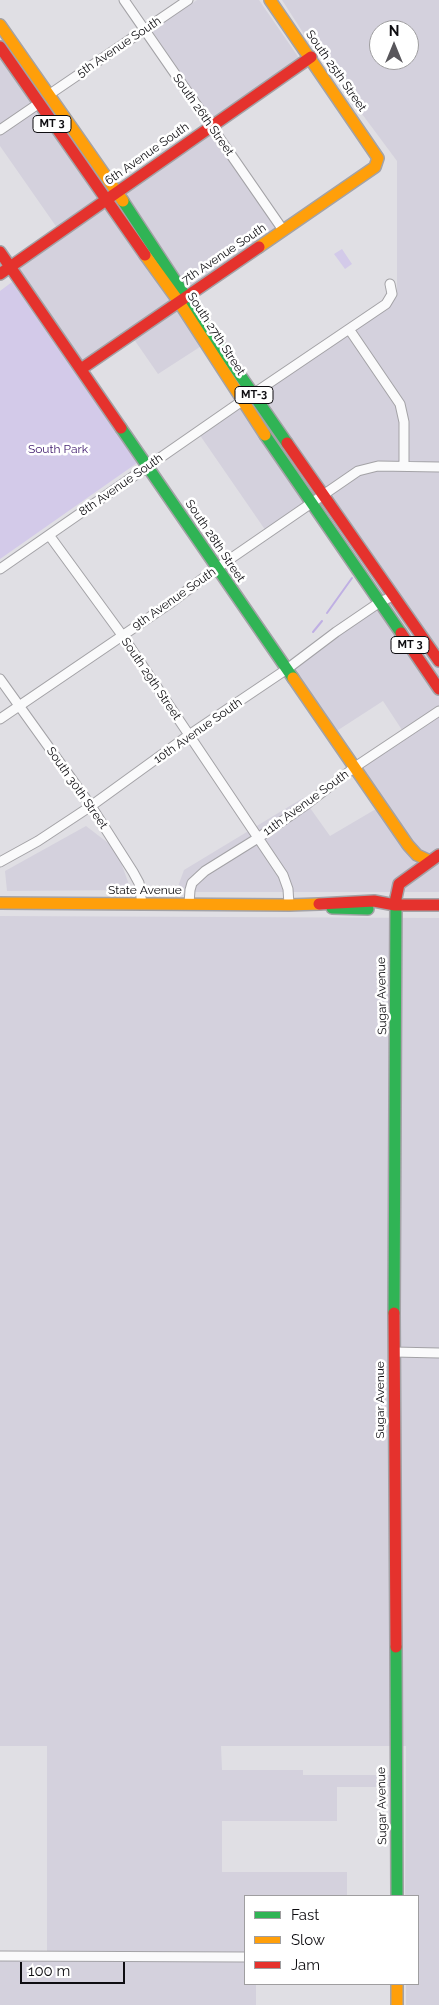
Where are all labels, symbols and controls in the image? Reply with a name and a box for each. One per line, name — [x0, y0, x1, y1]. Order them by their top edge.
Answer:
street label: 5th Avenue South — [74, 14, 164, 80]
north arrow — [369, 20, 419, 70]
text: N — [389, 23, 399, 39]
street label: South 25th Street — [303, 28, 369, 114]
street label: South 26th Street — [169, 71, 237, 159]
road number: MT 3 — [33, 116, 71, 132]
street label: 6th Avenue South — [102, 120, 192, 188]
street label: 7th Avenue South — [179, 221, 269, 287]
street label: South 27th Street — [184, 290, 248, 378]
road number: MT-3 — [235, 386, 273, 404]
park label: South Park — [28, 442, 88, 456]
street label: 8th Avenue South — [76, 451, 166, 519]
street label: South 28th Street — [182, 497, 248, 585]
street label: 9th Avenue South — [129, 565, 219, 633]
street label: South 29th Street — [118, 635, 184, 723]
road number: MT 3 — [391, 636, 429, 654]
street label: 10th Avenue South — [151, 695, 245, 767]
street label: South 30th Street — [43, 744, 111, 832]
street label: 11th Avenue South — [260, 767, 352, 839]
street label: State Avenue — [108, 883, 182, 897]
street label: Sugar Avenue — [374, 957, 390, 1035]
street label: Sugar Avenue — [373, 1361, 387, 1439]
street label: Sugar Avenue — [374, 1767, 390, 1845]
legend — [244, 1895, 419, 1985]
text: Fast — [291, 1906, 319, 1924]
text: Slow — [291, 1931, 325, 1949]
scale bar — [22, 1952, 128, 1984]
text: Jam — [291, 1956, 320, 1974]
text: 100 m — [28, 1962, 70, 1980]

